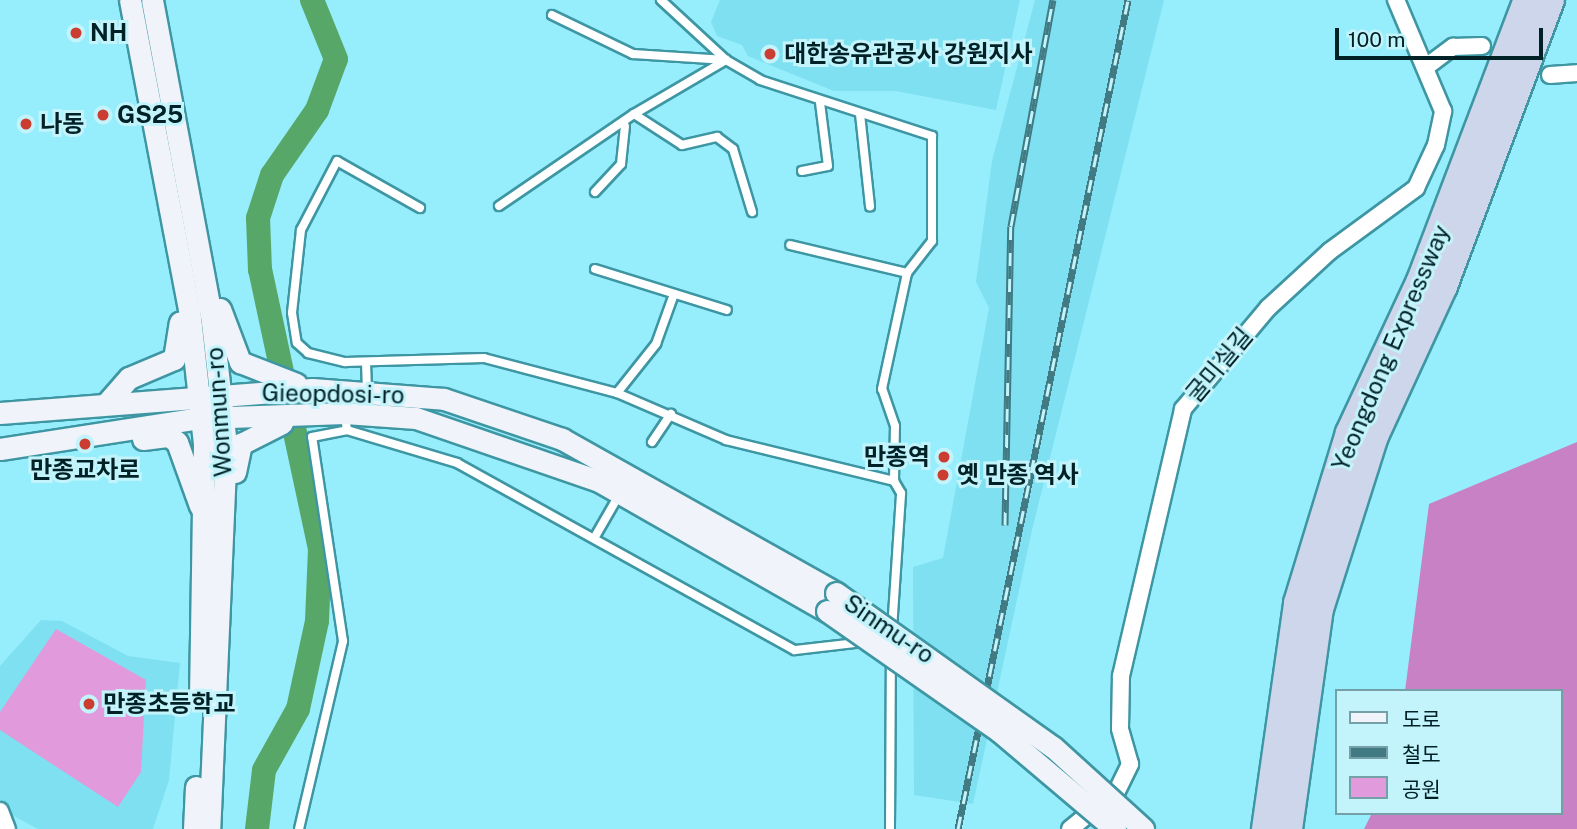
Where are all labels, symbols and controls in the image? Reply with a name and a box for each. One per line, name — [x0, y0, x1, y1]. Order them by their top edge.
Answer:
scale bar — [1339, 14, 1547, 58]
place label: NH — [90, 19, 127, 47]
marker: NH — [68, 25, 84, 41]
text: 100 m — [1348, 27, 1405, 52]
place label: 대한송유관공사 강원지사 — [784, 40, 1032, 68]
marker: 대한송유관공사 강원지사 — [762, 46, 778, 62]
place label: GS25 — [117, 101, 183, 129]
marker: GS25 — [95, 107, 111, 123]
place label: 나동 — [40, 110, 84, 138]
marker: 나동 — [18, 116, 34, 132]
street label: Yeongdong Expressway — [1326, 221, 1456, 475]
street label: 굴미실길 — [1180, 322, 1258, 408]
street label: Wonmun-ro — [200, 346, 238, 478]
street label: Gieopdosi-ro — [261, 378, 405, 410]
marker: 만종교차로 — [77, 436, 93, 452]
place label: 만종역 — [864, 443, 930, 471]
marker: 만종역 — [936, 449, 952, 465]
place label: 만종교차로 — [30, 456, 140, 484]
place label: 옛 만종 역사 — [957, 461, 1078, 489]
marker: 옛 만종 역사 — [935, 467, 951, 483]
street label: Sinmu-ro — [838, 588, 940, 670]
legend — [1336, 689, 1563, 815]
place label: 만종초등학교 — [103, 690, 235, 718]
marker: 만종초등학교 — [81, 696, 97, 712]
text: 도로 — [1402, 707, 1441, 732]
text: 철도 — [1402, 742, 1441, 767]
text: 공원 — [1402, 777, 1441, 802]

